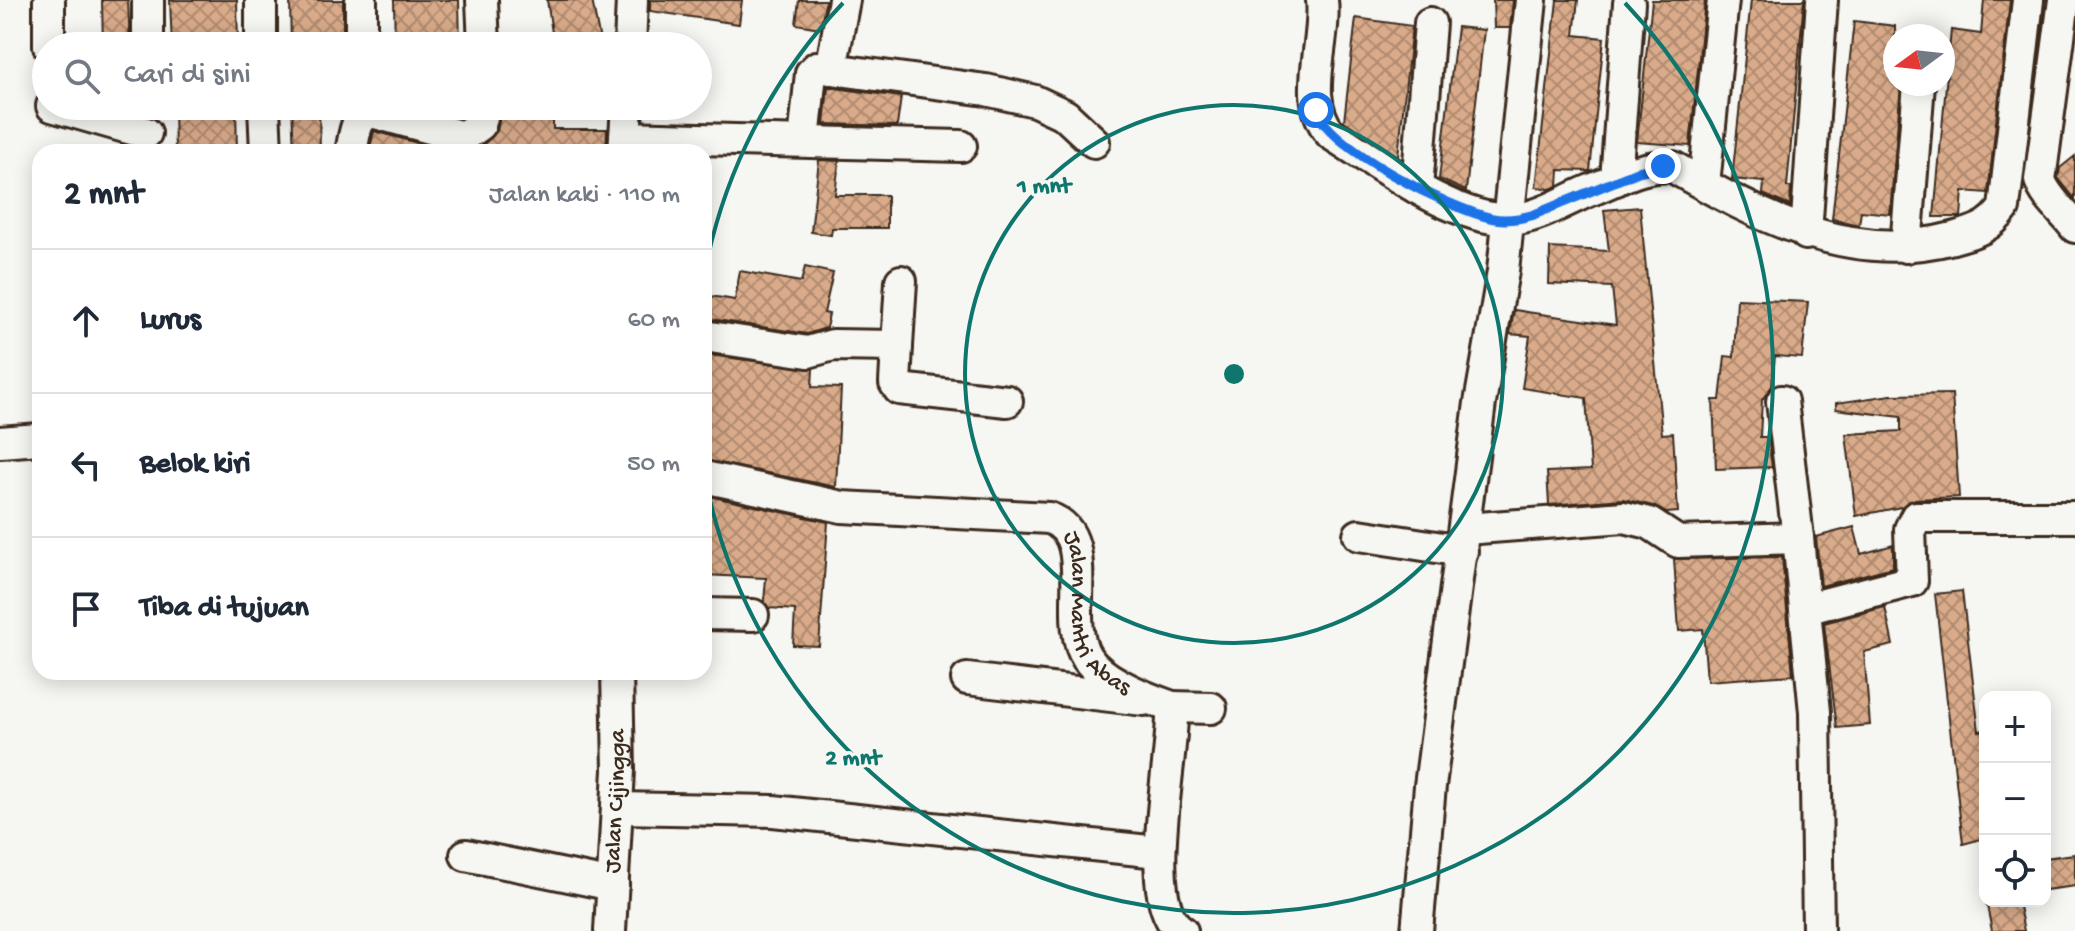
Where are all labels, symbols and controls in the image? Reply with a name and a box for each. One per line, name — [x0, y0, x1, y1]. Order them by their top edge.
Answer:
north arrow — [1883, 24, 1955, 96]
search box — [32, 32, 712, 120]
icon: search — [60, 54, 104, 98]
text: Cari di sini — [124, 59, 251, 94]
route start — [1298, 92, 1334, 128]
route end — [1645, 148, 1681, 184]
text: 1 mnt — [1016, 173, 1073, 202]
text: 2 mnt — [64, 176, 143, 216]
text: Jalan kaki · 110 m — [489, 181, 680, 212]
icon: ahead — [64, 299, 108, 343]
text: Lurus — [140, 304, 201, 339]
text: 60 m — [627, 306, 680, 337]
centre of rings — [1220, 360, 1248, 388]
icon: left — [64, 443, 108, 487]
text: Belok kiri — [140, 448, 250, 483]
text: 50 m — [627, 450, 680, 481]
street label: Jalan Mantri Abas — [1056, 527, 1136, 703]
icon: arrive — [64, 587, 108, 631]
text: Tiba di tujuan — [140, 592, 309, 627]
map controls — [1979, 691, 2051, 907]
button: + — [1979, 691, 2051, 763]
street label: Jalan Cijingga — [599, 728, 634, 874]
text: 2 mnt — [825, 745, 883, 774]
button: − — [1979, 763, 2051, 835]
button: locate — [1979, 835, 2051, 907]

